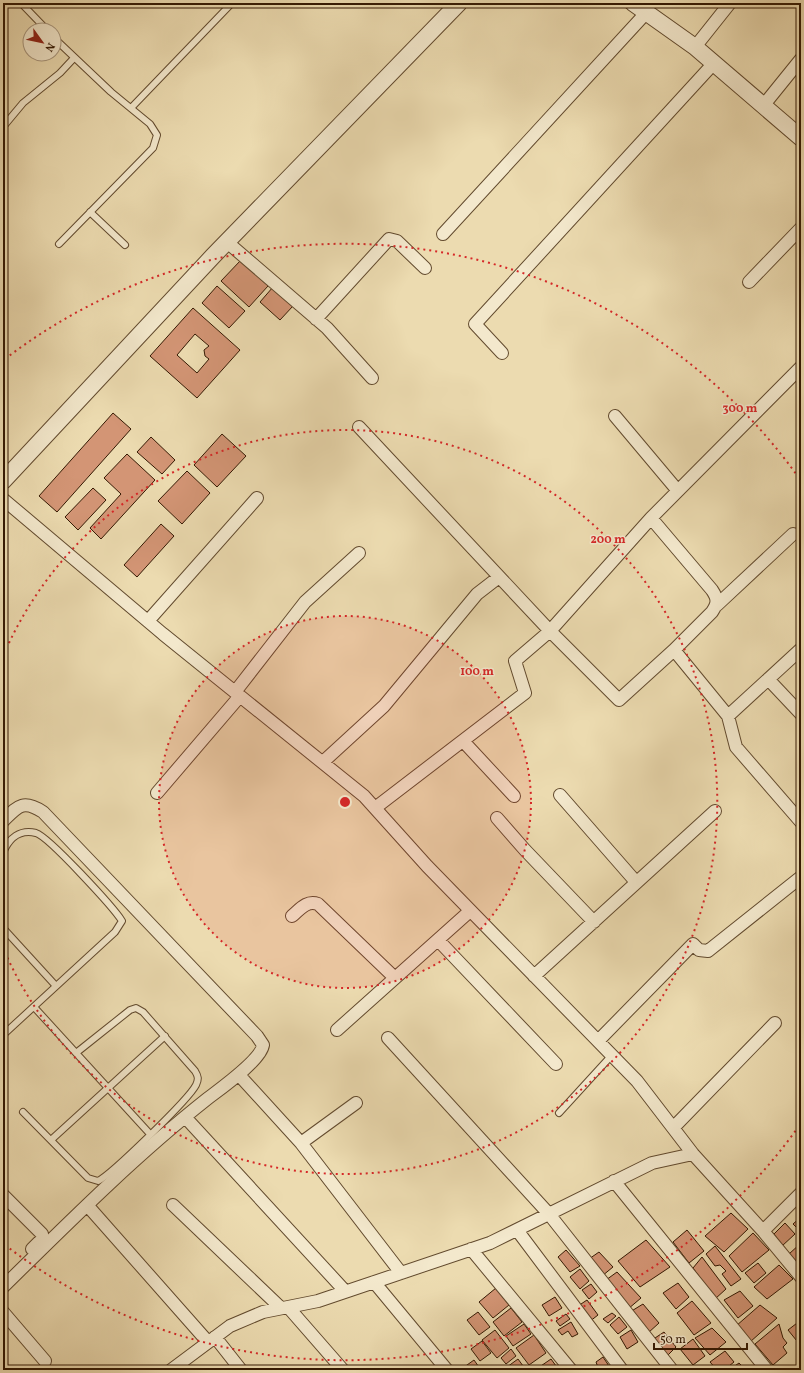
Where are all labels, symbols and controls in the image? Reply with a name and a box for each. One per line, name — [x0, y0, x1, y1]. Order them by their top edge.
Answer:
north arrow — [22, 22, 62, 62]
text: N — [41, 39, 58, 54]
text: 300 m — [723, 401, 758, 417]
text: 200 m — [590, 532, 626, 548]
text: 100 m — [460, 664, 494, 680]
centre of rings — [338, 795, 352, 809]
scale bar — [654, 1325, 747, 1351]
text: 50 m — [660, 1332, 686, 1348]

